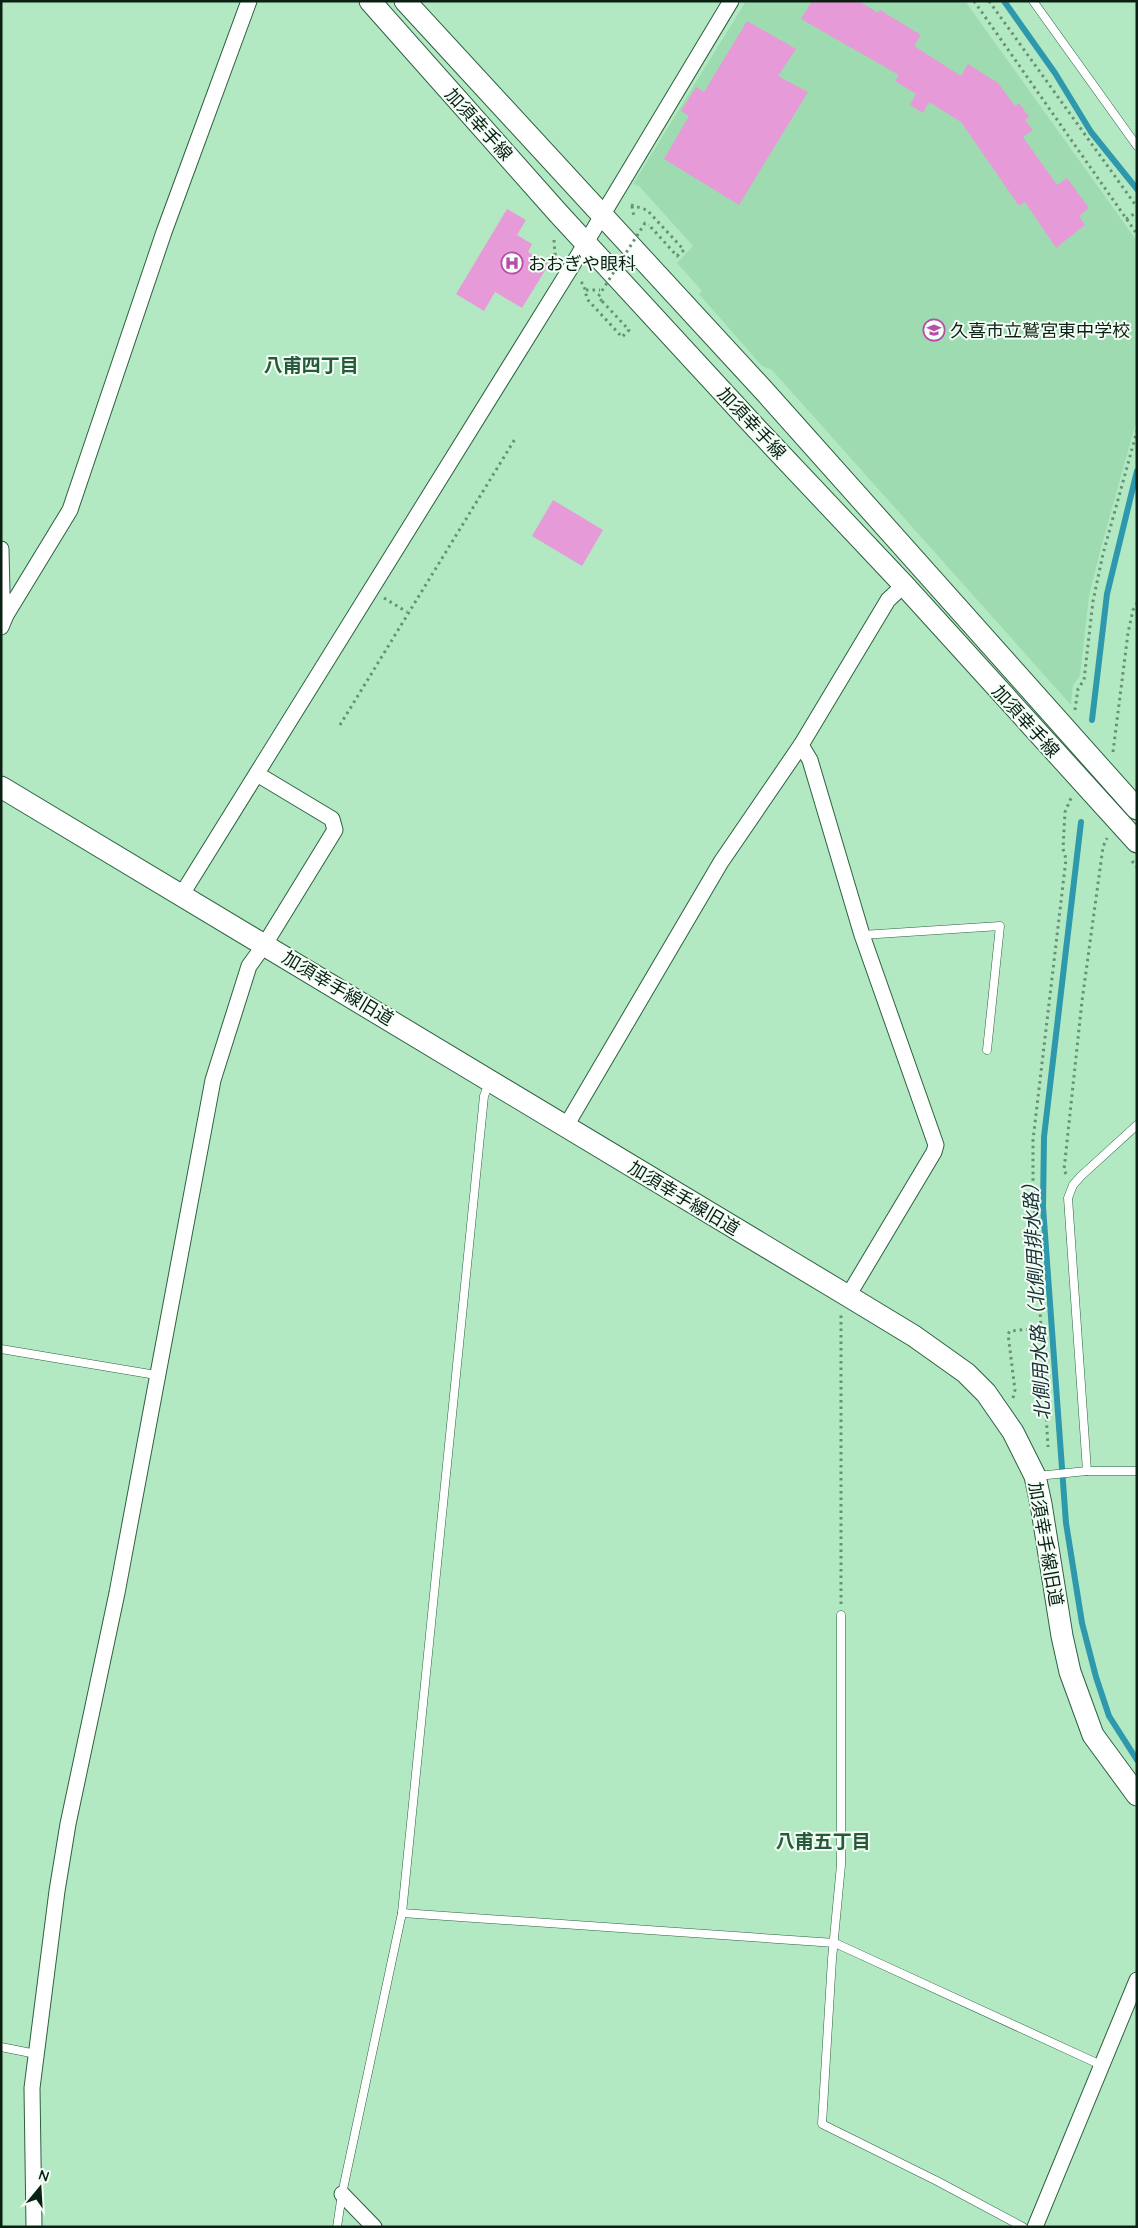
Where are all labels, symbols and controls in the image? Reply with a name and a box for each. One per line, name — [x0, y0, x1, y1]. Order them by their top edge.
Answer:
street label: 加須幸手線 — [440, 83, 518, 165]
hospital icon: おおぎや眼科 — [500, 251, 524, 275]
place label: おおぎや眼科 — [528, 252, 636, 275]
school or university icon: 久喜市立鷲宮東中学校 — [922, 318, 946, 342]
place label: 久喜市立鷲宮東中学校 — [950, 319, 1130, 342]
district label: 八甫四丁目 — [263, 353, 359, 377]
street label: 加須幸手線 — [713, 382, 791, 464]
street label: 加須幸手線 — [987, 680, 1065, 762]
street label: 加須幸手線旧道 — [278, 946, 398, 1030]
street label: 加須幸手線旧道 — [624, 1156, 744, 1240]
water label: 北側用水路（北側用排水路） — [1018, 1173, 1054, 1421]
street label: 加須幸手線旧道 — [1024, 1480, 1068, 1608]
district label: 八甫五丁目 — [775, 1829, 871, 1853]
north arrow — [15, 2163, 65, 2213]
text: N — [36, 2165, 52, 2186]

